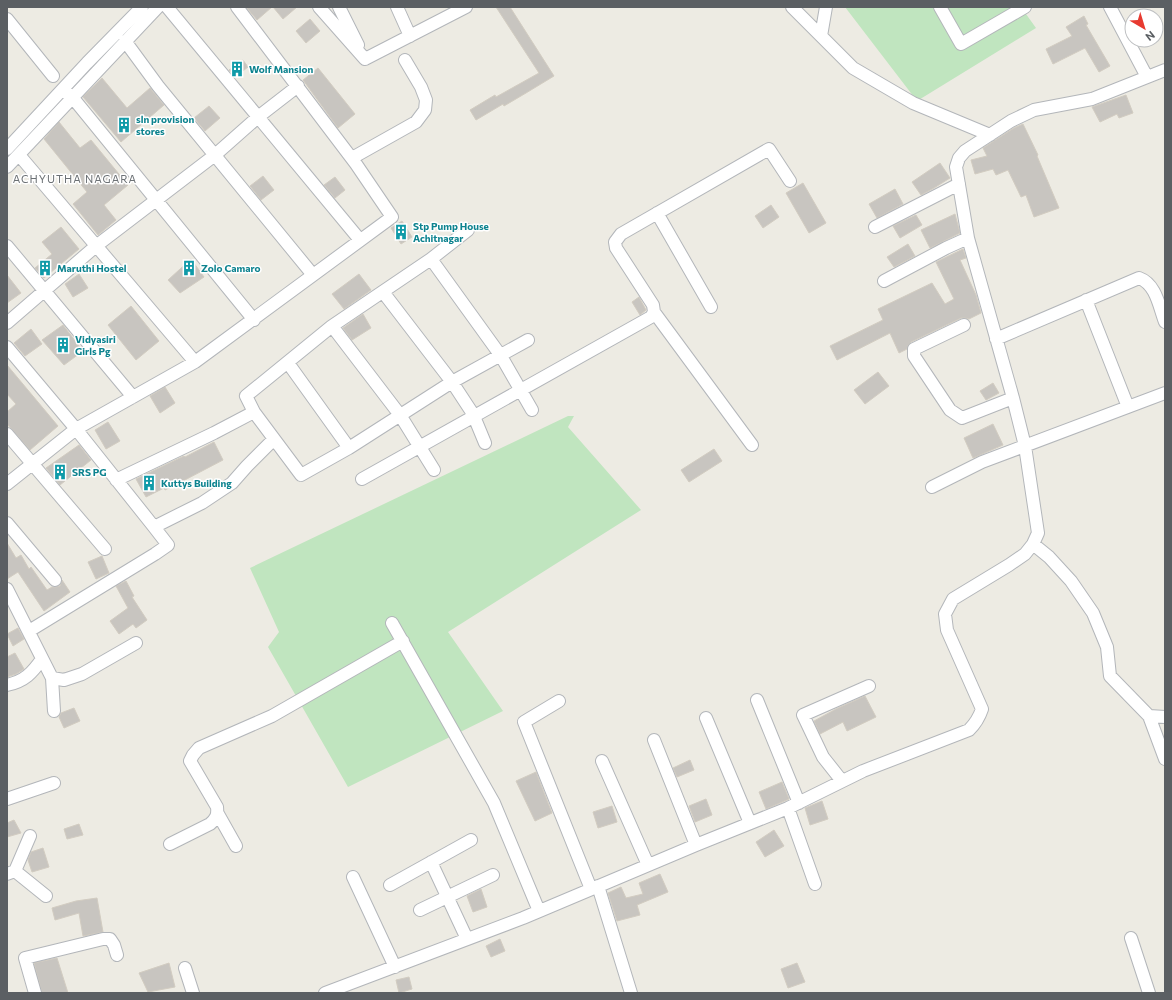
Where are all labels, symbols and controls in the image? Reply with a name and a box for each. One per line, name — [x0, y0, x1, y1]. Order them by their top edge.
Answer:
north arrow — [1124, 8, 1164, 48]
text: N — [1143, 29, 1158, 44]
building icon: Wolf Mansion — [228, 60, 246, 78]
place label: Wolf Mansion — [249, 63, 313, 75]
place label: sln provision stores — [136, 113, 194, 137]
building icon: sln provision stores — [115, 116, 133, 134]
district label: ACHYUTHA NAGARA — [13, 172, 137, 185]
place label: Stp Pump House Achitnagar — [413, 220, 489, 244]
building icon: Stp Pump House Achitnagar — [392, 223, 410, 241]
building icon: Maruthi Hostel — [36, 259, 54, 277]
building icon: Zolo Camaro — [180, 259, 198, 277]
place label: Maruthi Hostel — [57, 262, 127, 274]
place label: Zolo Camaro — [201, 262, 261, 274]
place label: Vidyasiri Girls Pg — [75, 333, 116, 357]
building icon: Vidyasiri Girls Pg — [54, 336, 72, 354]
building icon: SRS PG — [51, 463, 69, 481]
place label: SRS PG — [72, 466, 107, 478]
building icon: Kuttys Building — [140, 474, 158, 492]
place label: Kuttys Building — [161, 477, 232, 489]

